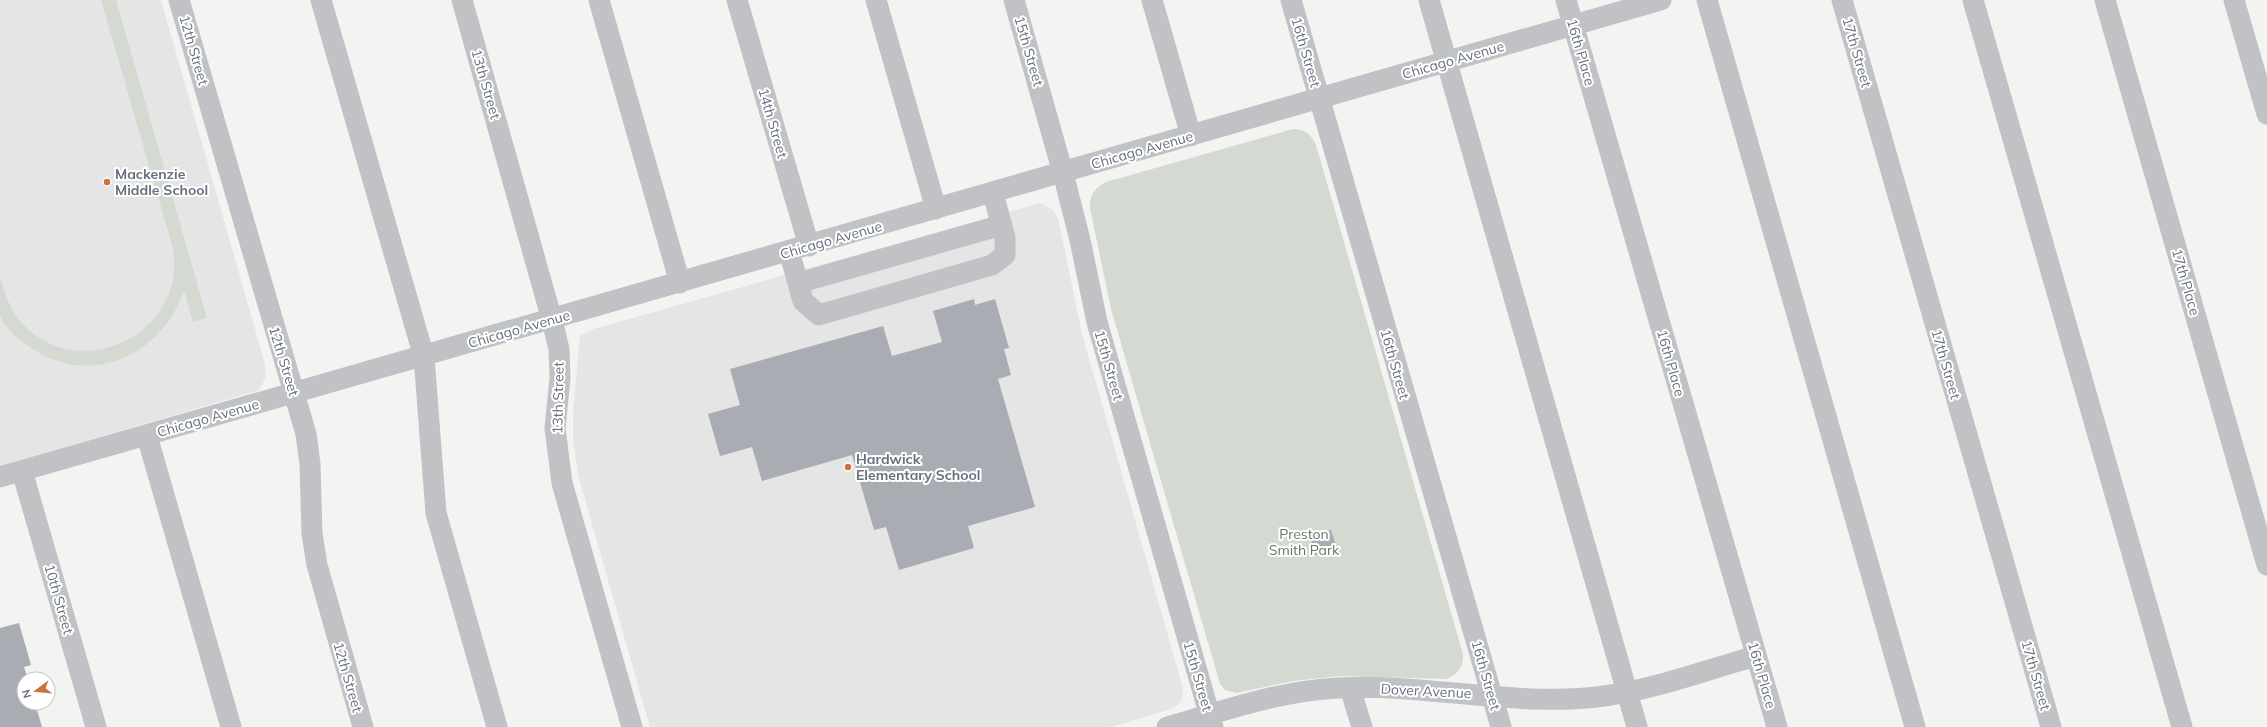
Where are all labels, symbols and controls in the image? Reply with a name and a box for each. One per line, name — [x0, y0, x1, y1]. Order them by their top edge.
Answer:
street label: 12th Street — [175, 13, 213, 87]
street label: 15th Street — [1010, 14, 1048, 88]
street label: 16th Street — [1287, 15, 1325, 89]
street label: 17th Street — [1838, 15, 1876, 89]
street label: 16th Place — [1563, 16, 1599, 88]
street label: Chicago Avenue — [1400, 37, 1506, 83]
street label: 13th Street — [467, 47, 505, 121]
street label: 14th Street — [754, 86, 792, 160]
street label: Chicago Avenue — [1089, 127, 1195, 173]
place label: Mackenzie Middle School — [115, 165, 208, 199]
marker: Mackenzie Middle School — [102, 177, 112, 187]
street label: Chicago Avenue — [778, 217, 884, 263]
street label: 17th Place — [2168, 246, 2204, 318]
street label: Chicago Avenue — [466, 306, 572, 352]
street label: 12th Street — [265, 324, 303, 398]
street label: 16th Street — [1376, 327, 1414, 401]
street label: 16th Place — [1653, 327, 1689, 399]
street label: 17th Street — [1927, 327, 1965, 401]
street label: 15th Street — [1090, 328, 1128, 402]
street label: 13th Street — [548, 362, 568, 434]
street label: Chicago Avenue — [155, 395, 261, 441]
place label: Hardwick Elementary School — [856, 450, 980, 484]
marker: Hardwick Elementary School — [843, 462, 853, 472]
park label: Preston Smith Park — [1269, 525, 1340, 559]
street label: 10th Street — [40, 562, 78, 636]
street label: 16th Street — [1467, 638, 1505, 712]
street label: 17th Street — [2017, 638, 2055, 712]
street label: 15th Street — [1179, 639, 1217, 713]
street label: 16th Place — [1744, 639, 1780, 711]
street label: 12th Street — [329, 640, 367, 714]
north arrow — [16, 671, 56, 711]
street label: Dover Avenue — [1380, 680, 1472, 702]
text: N — [19, 688, 34, 700]

